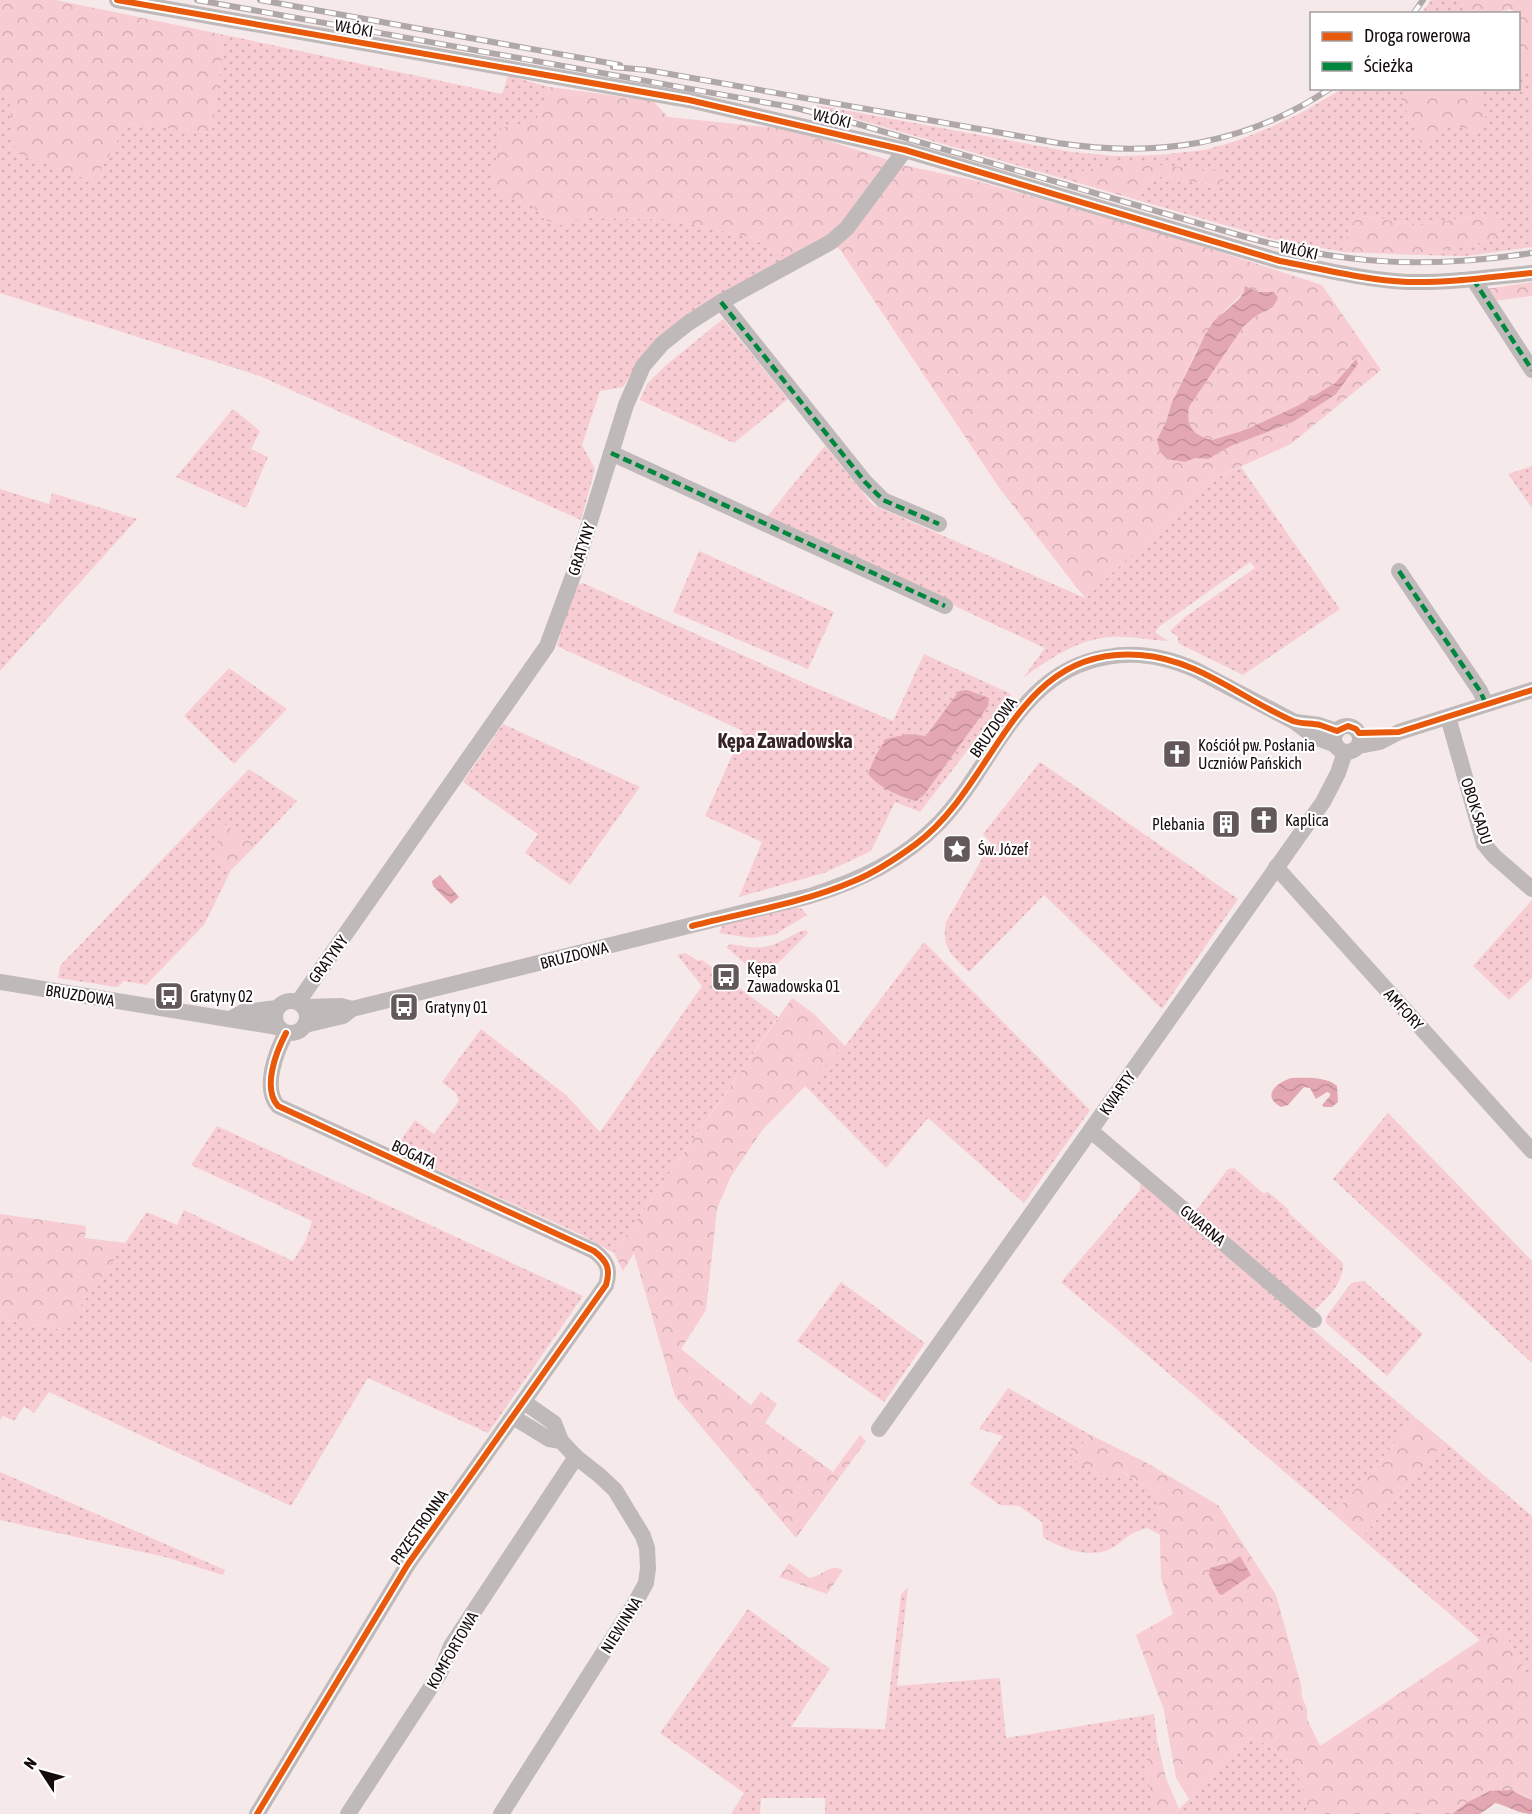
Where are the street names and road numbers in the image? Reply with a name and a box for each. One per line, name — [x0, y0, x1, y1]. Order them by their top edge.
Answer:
street label: WŁÓKI — [333, 16, 375, 40]
street label: WŁÓKI — [811, 105, 853, 131]
street label: WŁÓKI — [1278, 237, 1320, 263]
street label: GRATYNY — [564, 520, 598, 578]
street label: BRUZDOWA — [966, 693, 1020, 761]
street label: OBOK SADU — [1458, 775, 1496, 847]
street label: GRATYNY — [305, 931, 352, 986]
street label: BRUZDOWA — [538, 938, 610, 972]
street label: BRUZDOWA — [44, 981, 116, 1009]
street label: AMFORY — [1381, 985, 1428, 1034]
street label: KWARTY — [1096, 1067, 1139, 1118]
street label: BOGATA — [389, 1136, 439, 1172]
street label: GWARNA — [1177, 1201, 1229, 1249]
street label: PRZESTRONNA — [387, 1486, 452, 1568]
street label: NIEWINNA — [597, 1593, 645, 1656]
street label: KOMFORTOWA — [423, 1608, 481, 1692]

